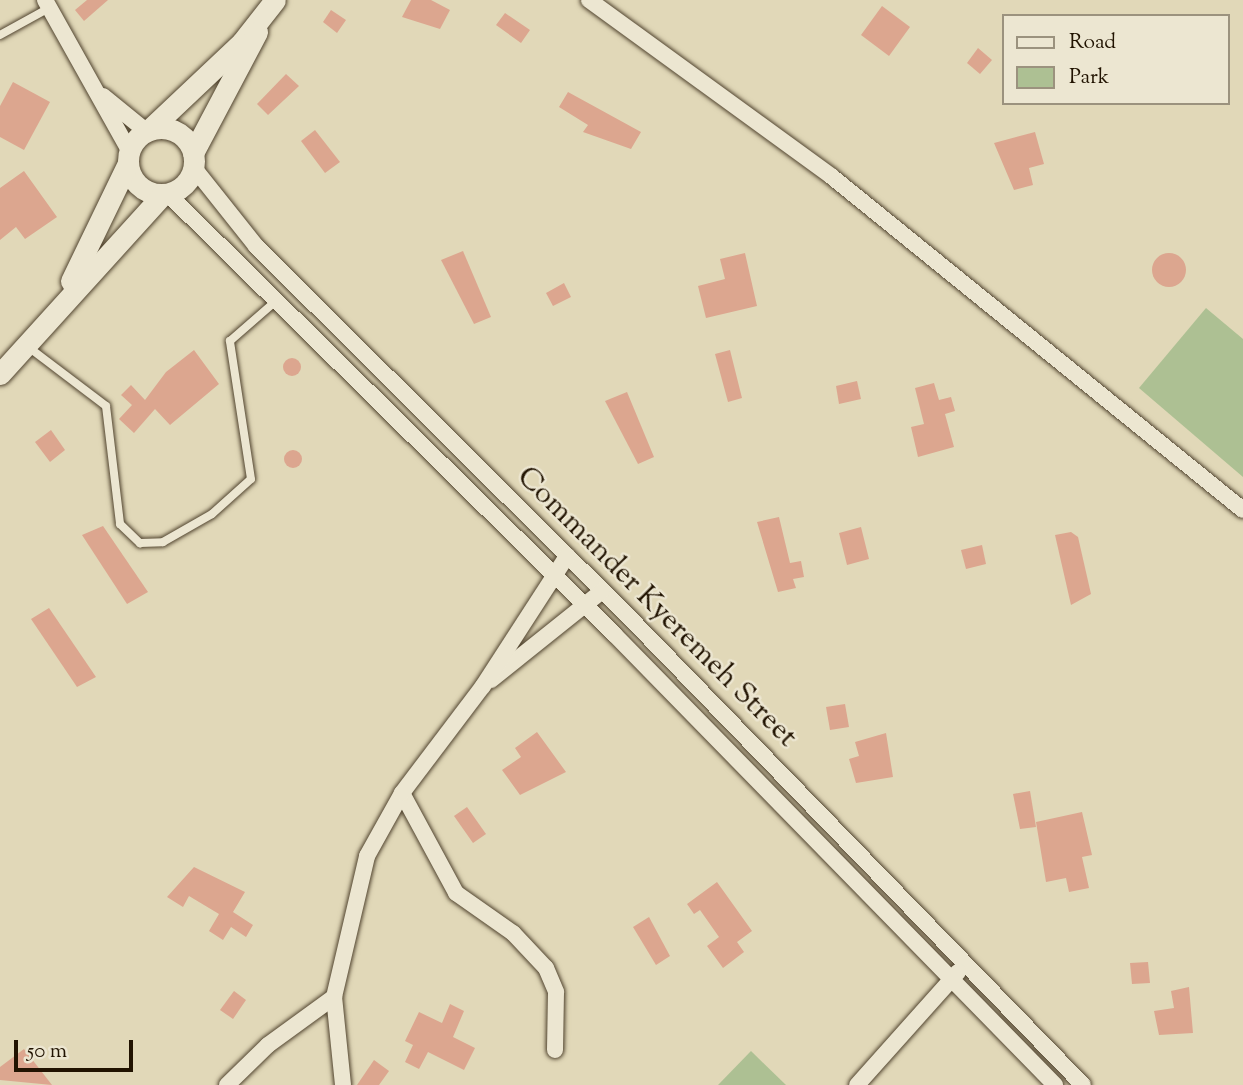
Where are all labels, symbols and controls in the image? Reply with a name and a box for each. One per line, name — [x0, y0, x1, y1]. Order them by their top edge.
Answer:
legend — [1002, 14, 1229, 105]
text: Road — [1069, 28, 1116, 58]
text: Park — [1069, 63, 1109, 93]
street label: Commander Kyeremeh Street — [508, 460, 804, 756]
scale bar — [18, 1026, 136, 1070]
text: 50 m — [27, 1037, 67, 1067]

